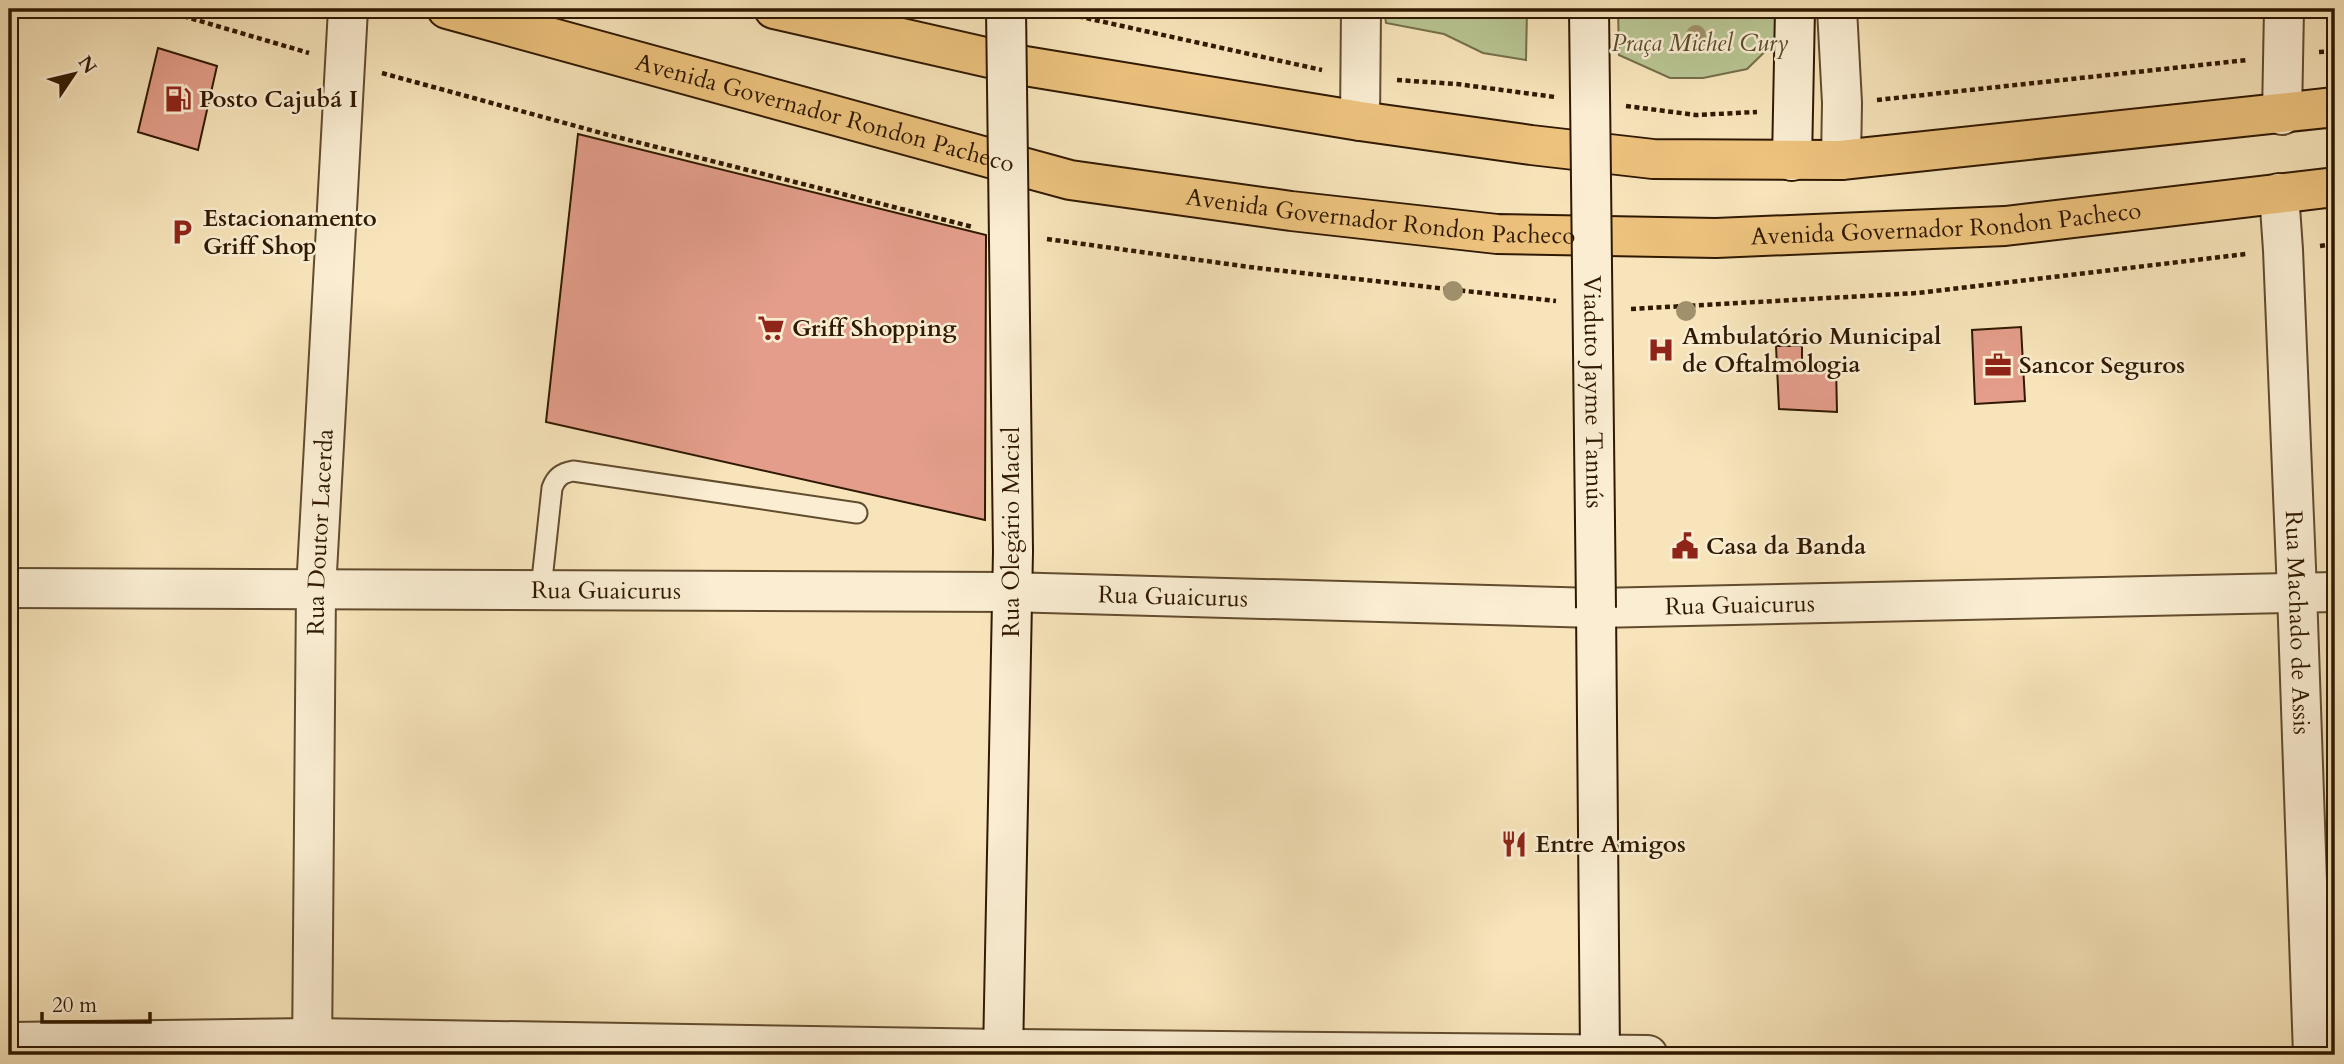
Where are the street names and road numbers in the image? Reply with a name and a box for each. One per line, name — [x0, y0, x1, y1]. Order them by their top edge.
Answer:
street label: Avenida Governador Rondon Pacheco — [632, 46, 1018, 181]
street label: Avenida Governador Rondon Pacheco — [1184, 180, 1576, 252]
street label: Avenida Governador Rondon Pacheco — [1750, 194, 2143, 254]
street label: Viaduto Jayme Tannús — [1575, 275, 1611, 509]
street label: Rua Doutor Lacerda — [300, 427, 342, 636]
street label: Rua Olegário Maciel — [995, 427, 1028, 637]
street label: Rua Machado de Assis — [2277, 510, 2318, 735]
street label: Rua Guaicurus — [531, 574, 681, 608]
street label: Rua Guaicurus — [1097, 578, 1248, 615]
street label: Rua Guaicurus — [1664, 587, 1815, 624]

